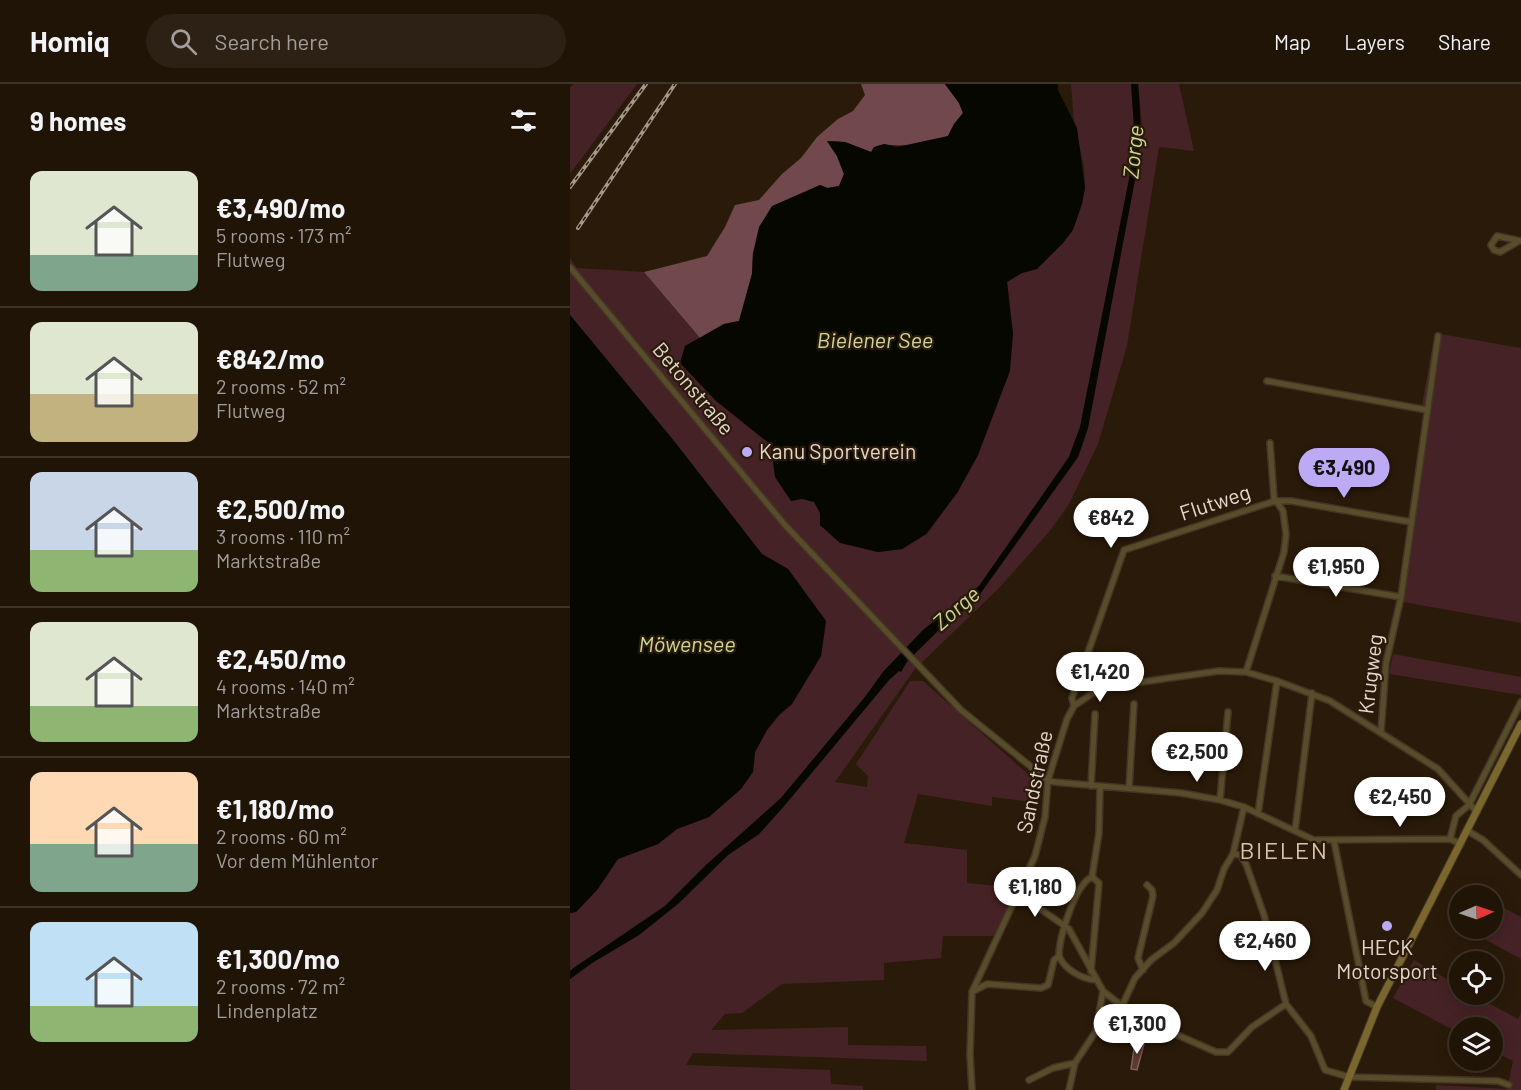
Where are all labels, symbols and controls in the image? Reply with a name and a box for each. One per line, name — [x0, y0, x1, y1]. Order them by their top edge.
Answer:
search box — [146, 14, 566, 68]
text: Homiq — [30, 24, 110, 58]
icon: search — [167, 25, 200, 58]
text: Search here — [215, 28, 329, 54]
text: Map — [1274, 29, 1311, 54]
text: Layers — [1344, 29, 1405, 54]
text: Share — [1438, 29, 1491, 54]
icon: filters — [507, 104, 540, 137]
text: 9 homes — [30, 105, 126, 136]
water label: Zorge — [1116, 124, 1148, 180]
text: €3,490/mo — [216, 192, 345, 223]
icon: home — [78, 195, 150, 267]
text: 5 rooms · 173 m² — [216, 223, 351, 247]
text: Flutweg — [216, 247, 285, 271]
water label: Bielener See — [817, 326, 933, 352]
street label: Betonstraße — [648, 337, 740, 439]
text: €842/mo — [216, 343, 325, 374]
icon: home — [78, 346, 150, 418]
text: 2 rooms · 52 m² — [216, 374, 346, 398]
text: Flutweg — [216, 398, 285, 422]
place label: Kanu Sportverein — [759, 438, 916, 463]
marker: Kanu Sportverein — [740, 445, 754, 459]
pin: €3,490 — [1295, 448, 1393, 499]
text: €3,490 — [1313, 455, 1375, 479]
street label: Flutweg — [1176, 478, 1253, 525]
text: €2,500/mo — [216, 493, 345, 524]
icon: home — [78, 496, 150, 568]
pin: €842 — [1075, 498, 1147, 549]
text: €842 — [1088, 505, 1134, 529]
text: 3 rooms · 110 m² — [216, 524, 350, 548]
pin: €1,950 — [1287, 547, 1385, 598]
text: Marktstraße — [216, 548, 321, 572]
text: €1,950 — [1307, 554, 1365, 578]
water label: Zorge — [927, 580, 984, 635]
water label: Möwensee — [638, 630, 736, 656]
street label: Krugweg — [1352, 632, 1387, 715]
text: €2,450/mo — [216, 643, 346, 674]
icon: home — [78, 646, 150, 718]
pin: €1,420 — [1051, 652, 1149, 703]
text: €1,420 — [1070, 659, 1130, 683]
text: 4 rooms · 140 m² — [216, 674, 355, 698]
text: Marktstraße — [216, 698, 321, 722]
street label: Sandstraße — [1010, 728, 1057, 835]
pin: €2,500 — [1148, 732, 1246, 783]
text: €2,500 — [1166, 739, 1228, 763]
pin: €2,450 — [1351, 777, 1449, 828]
text: €2,450 — [1368, 784, 1432, 808]
text: €1,180/mo — [216, 793, 334, 824]
icon: home — [78, 796, 150, 868]
text: 2 rooms · 60 m² — [216, 824, 347, 848]
district label: BIELEN — [1239, 835, 1329, 864]
text: Vor dem Mühlentor — [216, 848, 378, 872]
pin: €1,180 — [986, 867, 1084, 918]
text: €1,180 — [1008, 874, 1062, 898]
north arrow — [1449, 885, 1503, 939]
map controls — [1449, 885, 1503, 1071]
marker: HECK Motorsport — [1380, 919, 1394, 933]
pin: €2,460 — [1216, 921, 1314, 972]
text: €2,460 — [1233, 928, 1297, 952]
place label: HECK Motorsport — [1336, 934, 1438, 983]
text: €1,300/mo — [216, 943, 340, 974]
icon: home — [78, 946, 150, 1018]
button: locate — [1449, 951, 1503, 1005]
text: 2 rooms · 72 m² — [216, 974, 345, 998]
text: Lindenplatz — [216, 998, 317, 1022]
pin: €1,300 — [1088, 1004, 1186, 1055]
text: €1,300 — [1108, 1011, 1166, 1035]
button: layers — [1449, 1017, 1503, 1071]

